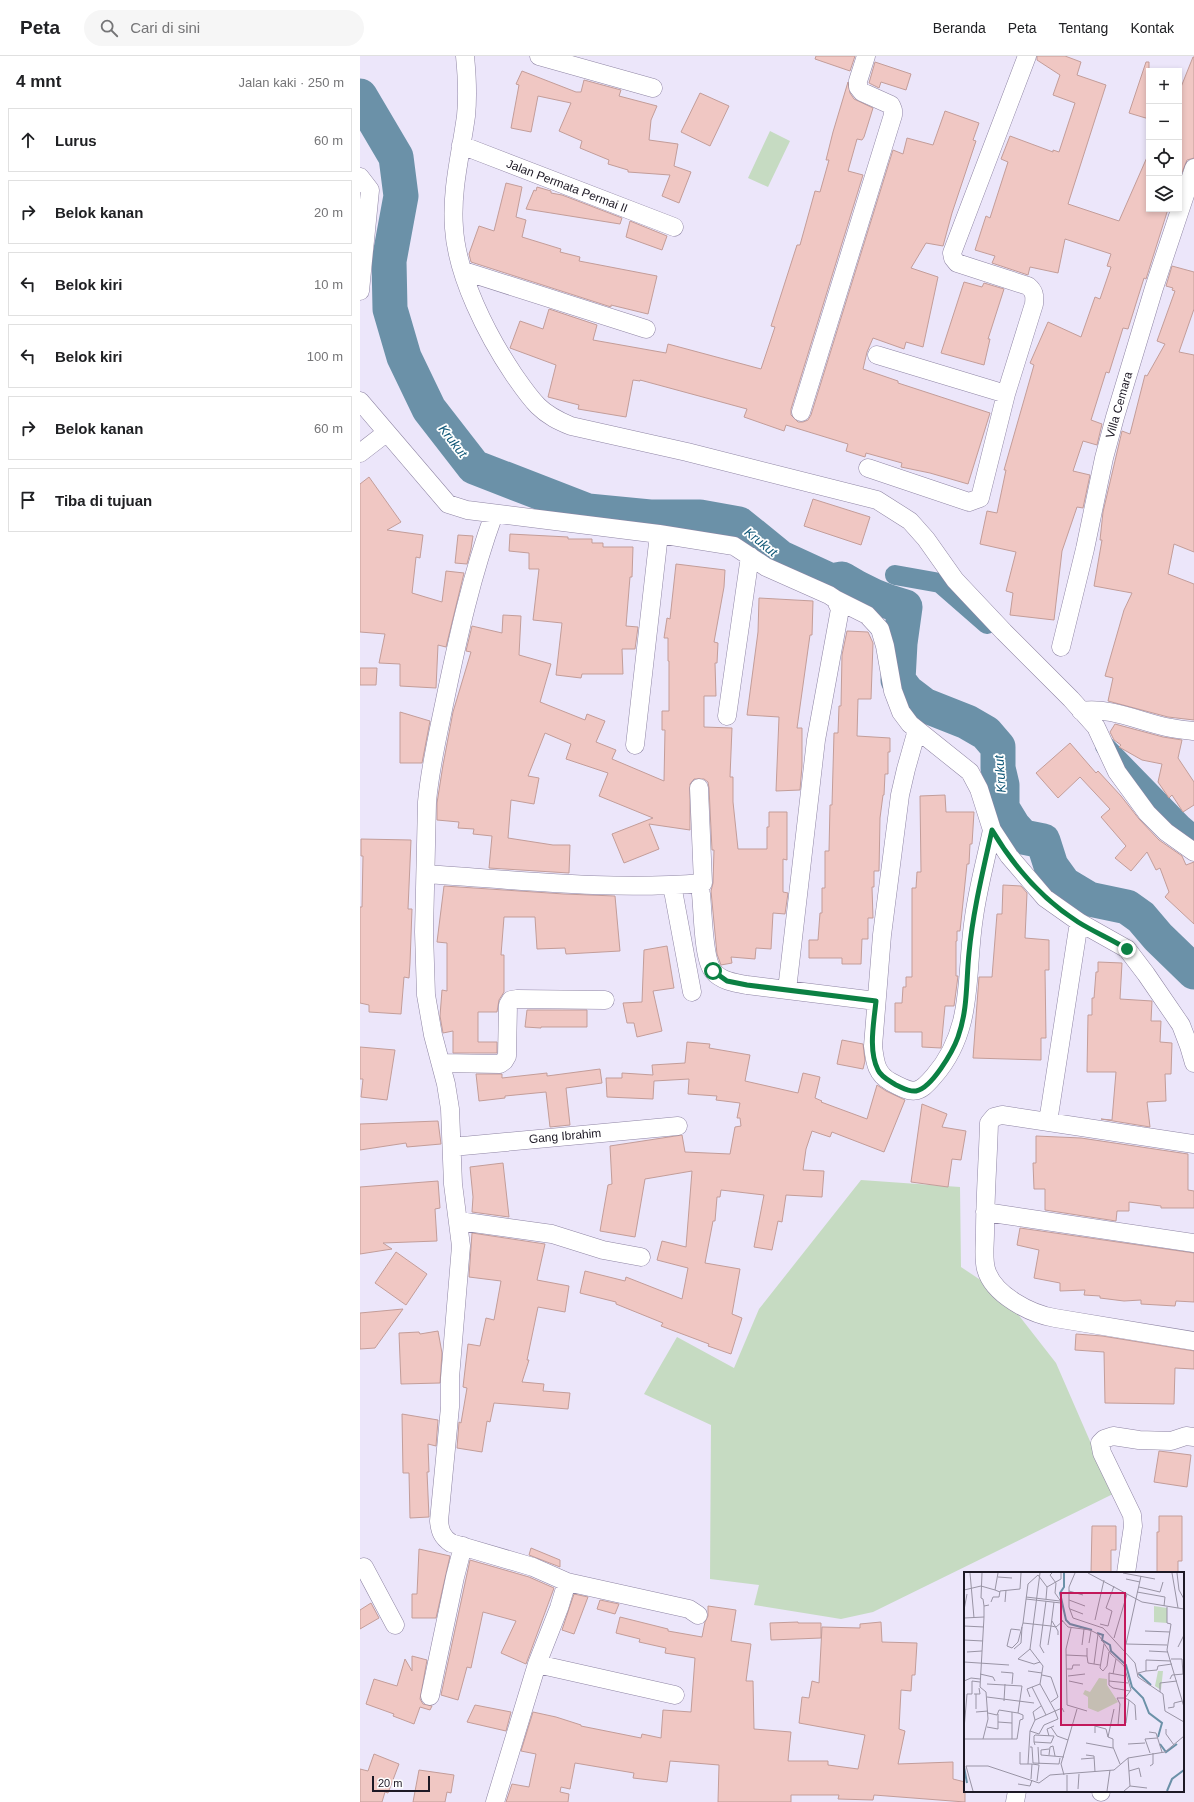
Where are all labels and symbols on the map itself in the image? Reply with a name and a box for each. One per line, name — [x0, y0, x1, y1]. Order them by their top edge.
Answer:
street label: Jalan Permata Permai II — [504, 156, 630, 216]
street label: Villa Cemara — [1103, 370, 1135, 440]
water label: Krukut — [436, 422, 471, 462]
water label: Krukut — [742, 524, 781, 561]
water label: Krukut — [991, 753, 1009, 793]
route end — [1118, 940, 1136, 958]
route start — [704, 962, 722, 980]
street label: Gang Ibrahim — [528, 1126, 602, 1146]
inset map — [964, 1572, 1184, 1792]
scale bar — [372, 1774, 430, 1793]

